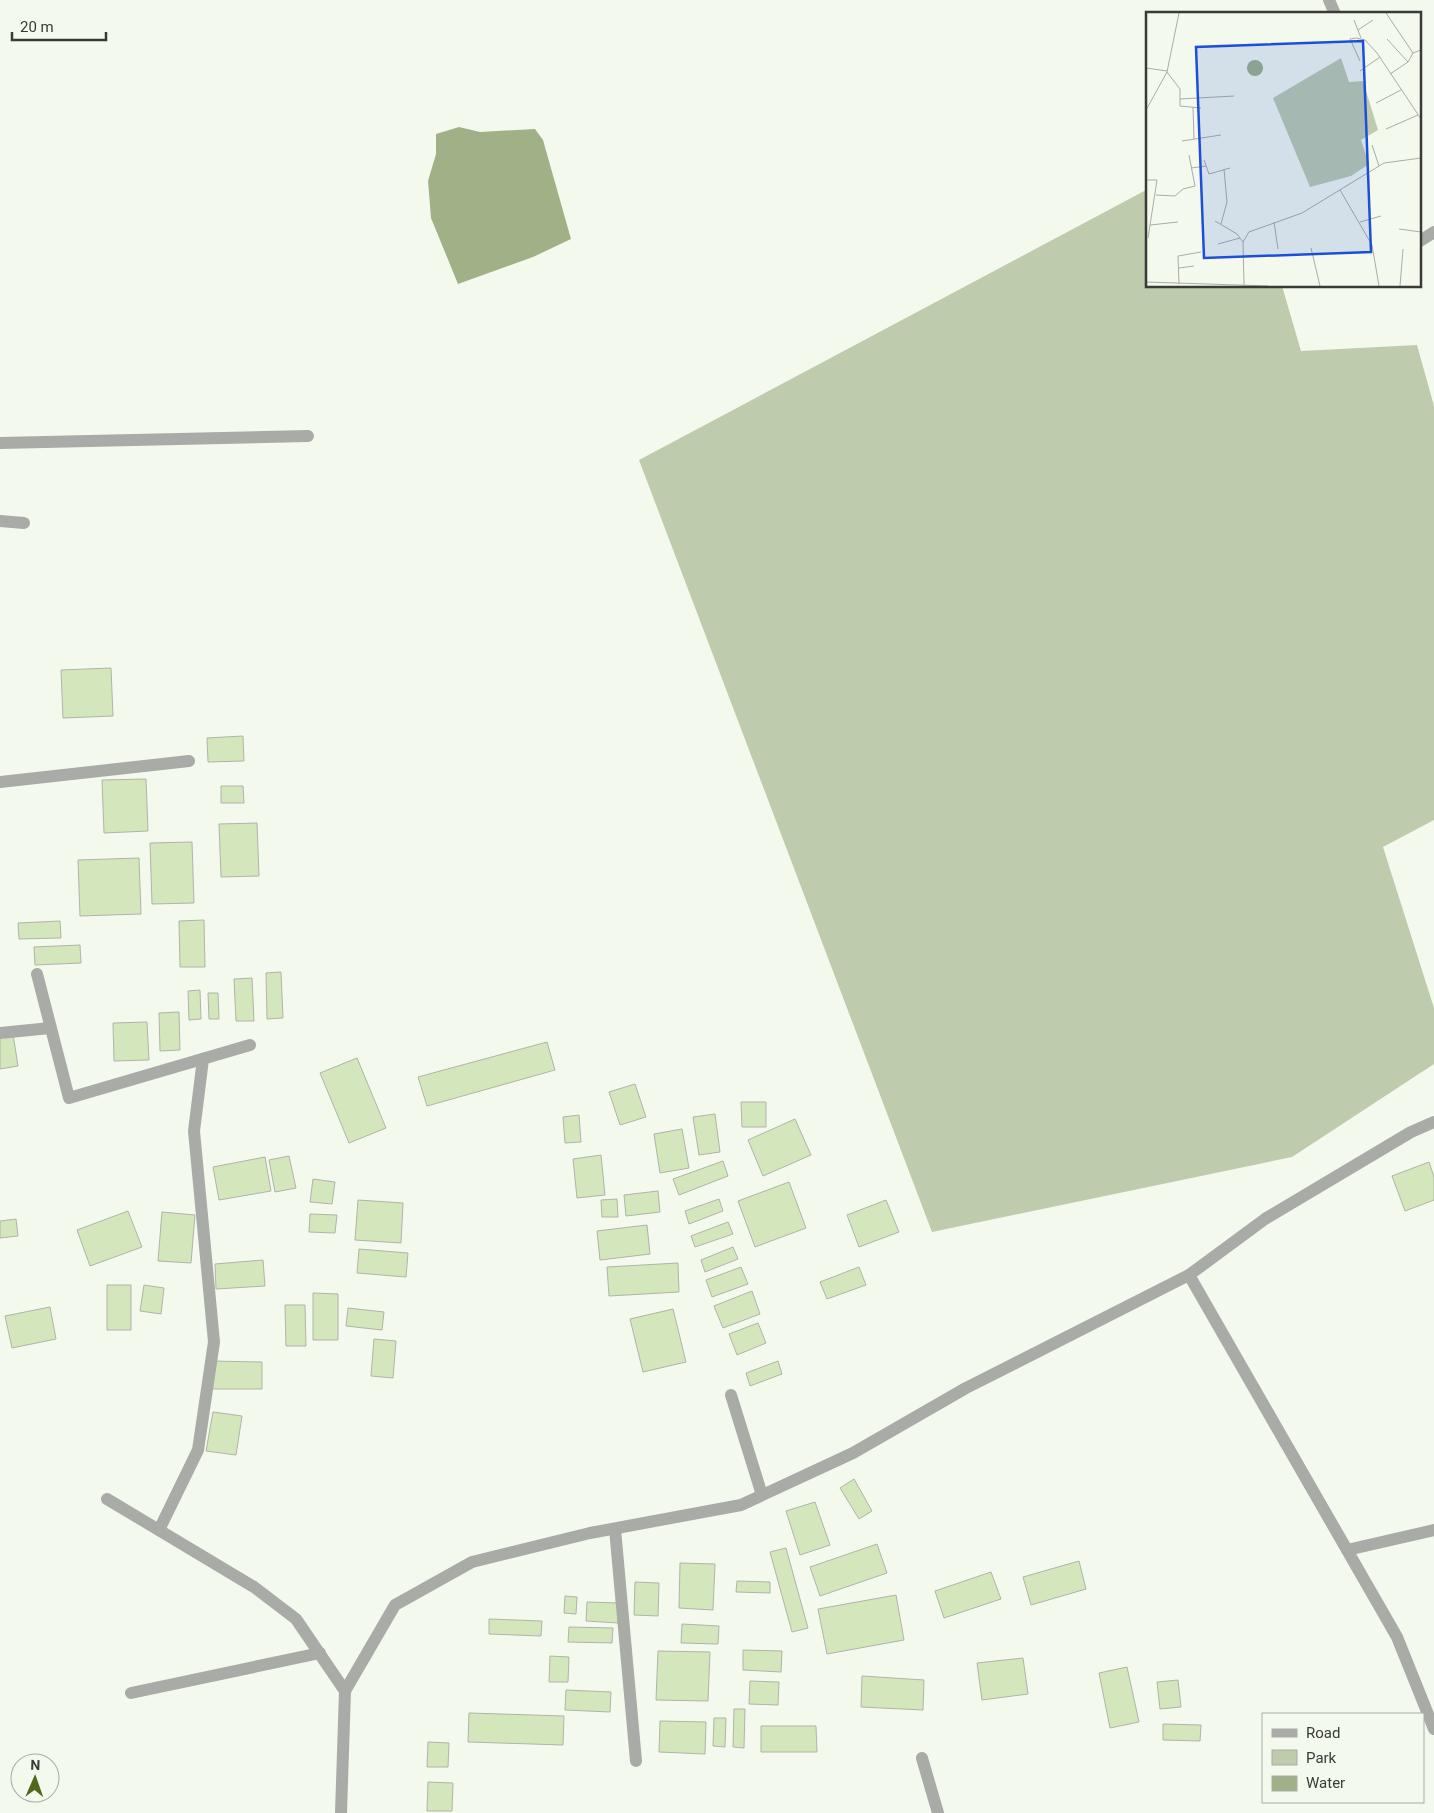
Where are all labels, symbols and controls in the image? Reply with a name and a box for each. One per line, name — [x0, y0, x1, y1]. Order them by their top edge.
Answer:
scale bar — [12, 10, 106, 42]
inset map — [1146, 12, 1422, 288]
text: 20 m — [20, 18, 54, 36]
legend — [1262, 1713, 1424, 1803]
text: Road — [1306, 1724, 1340, 1742]
text: Park — [1306, 1749, 1337, 1767]
north arrow — [10, 1753, 60, 1803]
text: N — [30, 1757, 41, 1773]
text: Water — [1306, 1774, 1345, 1792]

